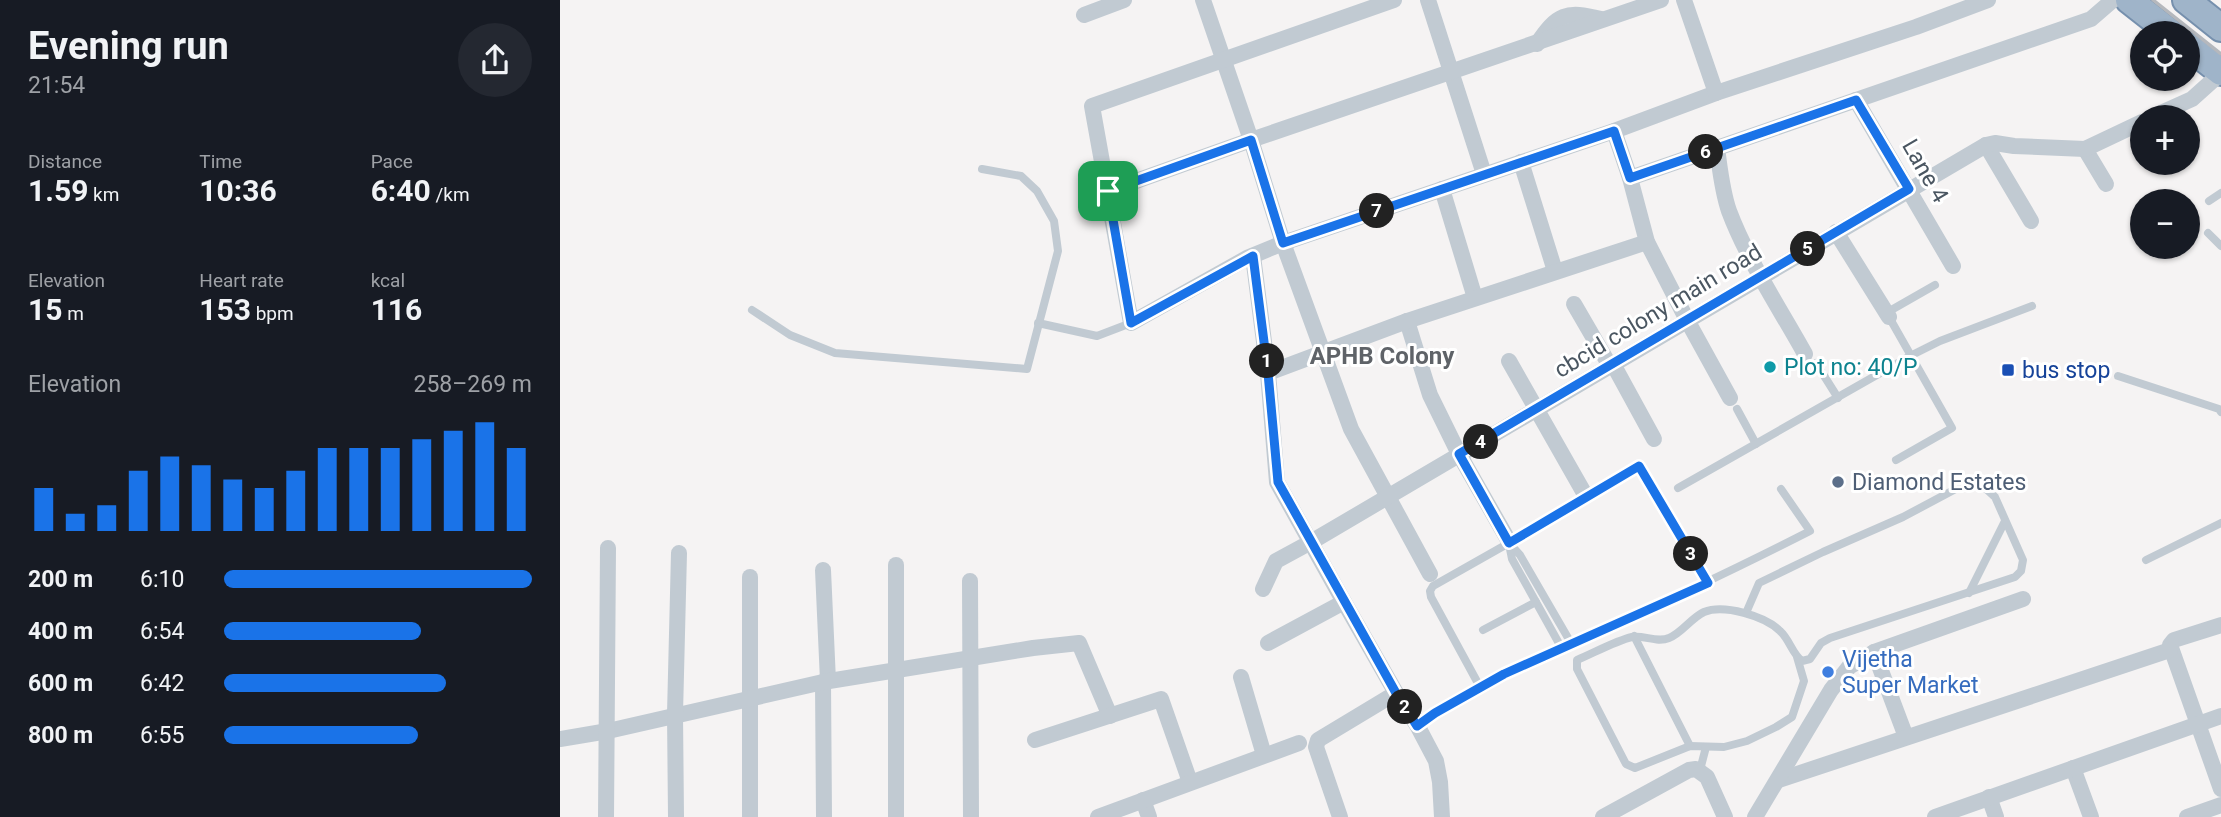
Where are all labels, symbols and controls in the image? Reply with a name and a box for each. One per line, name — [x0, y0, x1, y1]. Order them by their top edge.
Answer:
map controls — [2130, 21, 2200, 259]
button: locate — [2130, 21, 2200, 91]
button: share — [458, 23, 532, 97]
text: Evening run — [28, 24, 229, 68]
text: 21:54 — [28, 72, 85, 99]
button: + — [2130, 105, 2200, 175]
pin: 6 — [1688, 134, 1724, 170]
street label: Lane 4 — [1896, 135, 1954, 207]
text: 6 — [1700, 140, 1711, 163]
text: Distance — [28, 150, 102, 173]
text: Time — [199, 150, 242, 173]
text: Pace — [371, 150, 413, 173]
pin — [1078, 161, 1138, 221]
icon: arrive — [1089, 172, 1127, 210]
text: 1.59 — [28, 173, 88, 208]
text: 10:36 — [199, 173, 277, 208]
text: 6:40 — [371, 173, 431, 208]
text: km — [88, 183, 119, 206]
text: /km — [431, 183, 470, 206]
button: − — [2130, 189, 2200, 259]
pin: 7 — [1360, 194, 1394, 228]
text: 7 — [1371, 199, 1382, 222]
pin: 5 — [1790, 232, 1826, 266]
text: 5 — [1802, 237, 1813, 260]
street label: cbcid colony main road — [1549, 238, 1767, 384]
text: Elevation — [28, 269, 105, 292]
text: Heart rate — [199, 269, 284, 292]
text: kcal — [371, 269, 405, 292]
text: 15 — [28, 292, 62, 327]
text: 153 — [199, 292, 251, 327]
text: 116 — [371, 292, 422, 327]
text: m — [62, 302, 84, 325]
text: bpm — [251, 302, 294, 325]
district label: APHB Colony — [1310, 342, 1455, 370]
pin: 1 — [1250, 344, 1284, 378]
text: 1 — [1261, 349, 1272, 372]
place label: Plot no: 40/P — [1784, 354, 1917, 381]
place label: bus stop — [2022, 357, 2110, 384]
marker: Plot no: 40/P — [1762, 359, 1778, 375]
marker: bus stop — [2000, 362, 2016, 378]
text: Elevation — [28, 371, 121, 398]
text: 258–269 m — [413, 371, 532, 398]
pin: 4 — [1464, 424, 1499, 460]
text: 4 — [1475, 430, 1486, 453]
place label: Diamond Estates — [1852, 469, 2026, 496]
marker: Diamond Estates — [1830, 474, 1846, 490]
pin: 3 — [1674, 536, 1708, 572]
text: 3 — [1685, 542, 1696, 565]
text: 200 m — [28, 566, 93, 593]
text: 6:10 — [140, 566, 184, 593]
text: 400 m — [28, 618, 93, 645]
text: 6:54 — [140, 618, 184, 645]
place label: Vijetha Super Market — [1842, 646, 1978, 699]
marker: Vijetha Super Market — [1820, 664, 1836, 680]
text: 600 m — [28, 670, 93, 697]
text: 6:42 — [140, 670, 184, 697]
pin: 2 — [1388, 690, 1422, 724]
text: 2 — [1399, 695, 1410, 718]
text: 800 m — [28, 722, 93, 749]
text: 6:55 — [140, 722, 184, 749]

